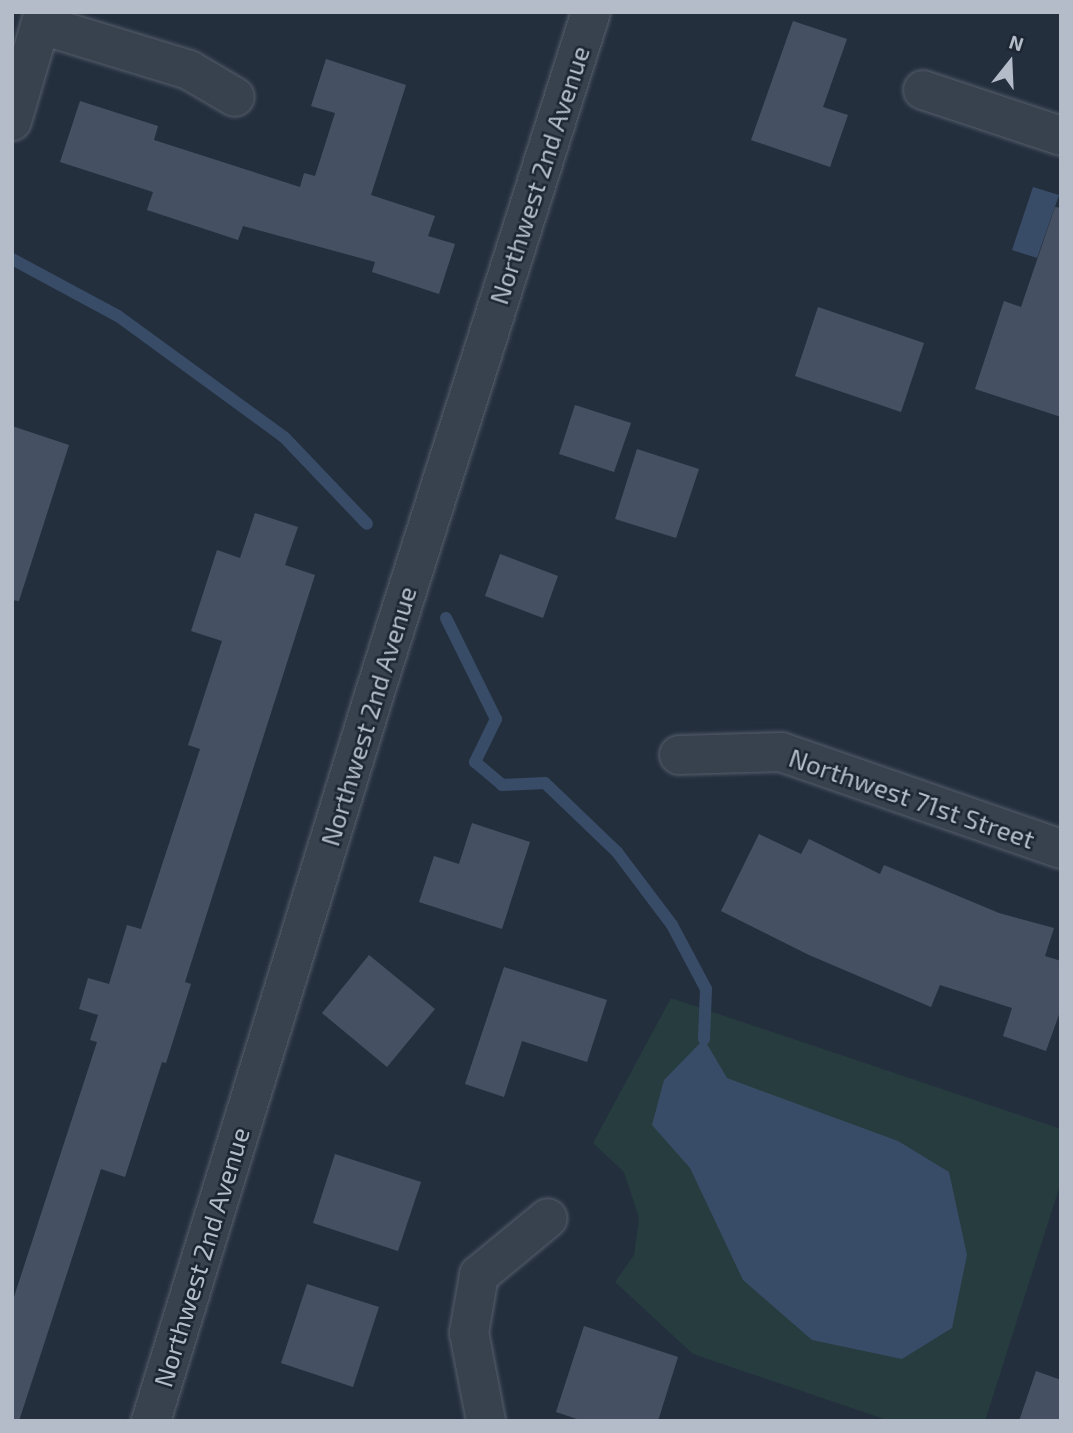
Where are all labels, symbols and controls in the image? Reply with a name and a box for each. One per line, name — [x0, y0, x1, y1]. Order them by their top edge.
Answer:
north arrow — [975, 28, 1045, 98]
text: N — [1007, 29, 1027, 56]
street label: Northwest 2nd Avenue — [482, 42, 596, 308]
street label: Northwest 2nd Avenue — [314, 582, 422, 850]
street label: Northwest 71st Street — [785, 741, 1039, 855]
street label: Northwest 2nd Avenue — [147, 1123, 255, 1391]

